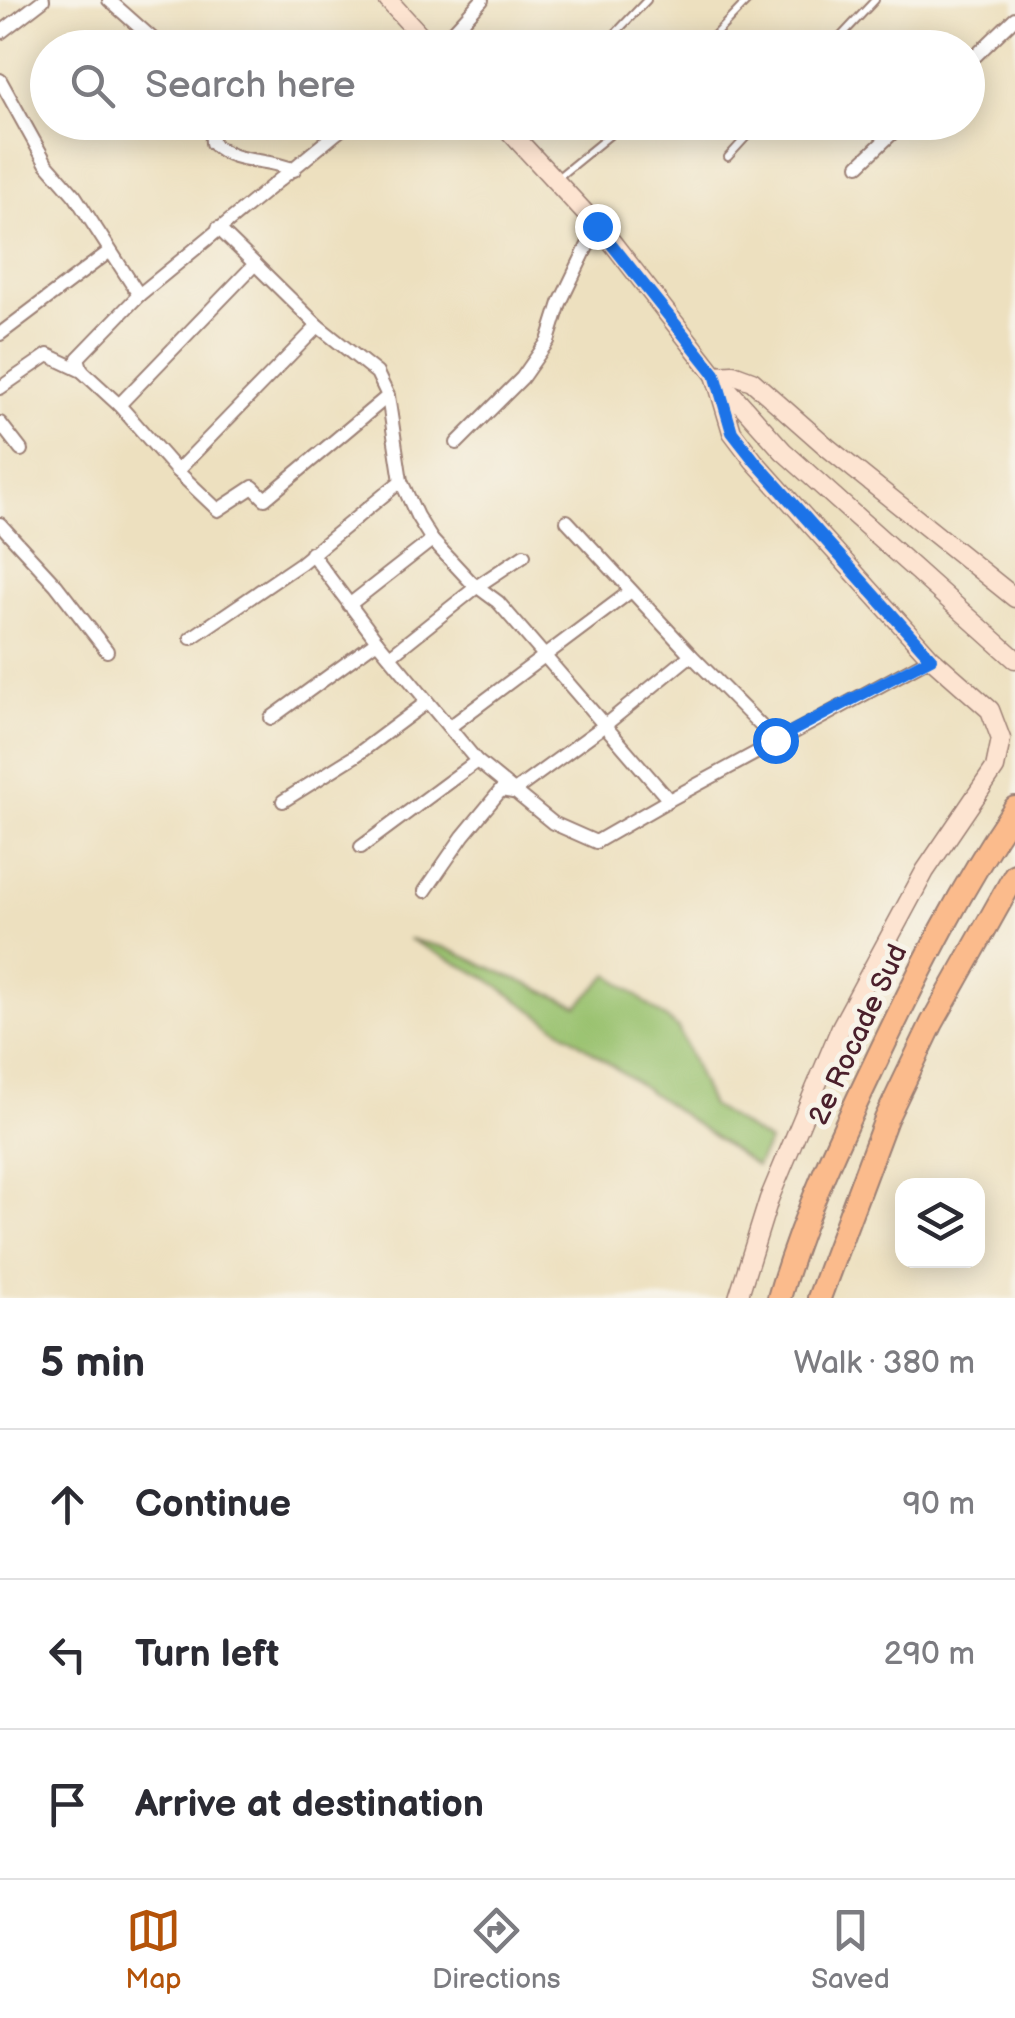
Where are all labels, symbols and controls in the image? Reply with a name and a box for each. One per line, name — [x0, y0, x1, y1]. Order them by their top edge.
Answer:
search box — [30, 30, 985, 140]
icon: search — [65, 58, 120, 113]
text: Search here — [145, 63, 356, 108]
route end — [575, 204, 621, 250]
route start — [753, 718, 799, 764]
street label: 2e Rocade Sud — [802, 939, 915, 1130]
map controls — [895, 1178, 985, 1268]
button: layers — [895, 1178, 985, 1268]
text: 5 min — [40, 1338, 145, 1389]
text: Walk · 380 m — [794, 1344, 975, 1383]
icon: ahead — [40, 1477, 95, 1532]
text: Continue — [135, 1482, 291, 1527]
text: 90 m — [903, 1485, 975, 1524]
icon: left — [40, 1627, 95, 1682]
text: Turn left — [135, 1632, 279, 1677]
text: 290 m — [884, 1635, 975, 1674]
icon: arrive — [40, 1777, 95, 1832]
text: Arrive at destination — [135, 1782, 484, 1827]
tab: Map — [125, 1903, 182, 1996]
tab: Directions — [432, 1903, 561, 1996]
tab: Saved — [811, 1903, 890, 1996]

